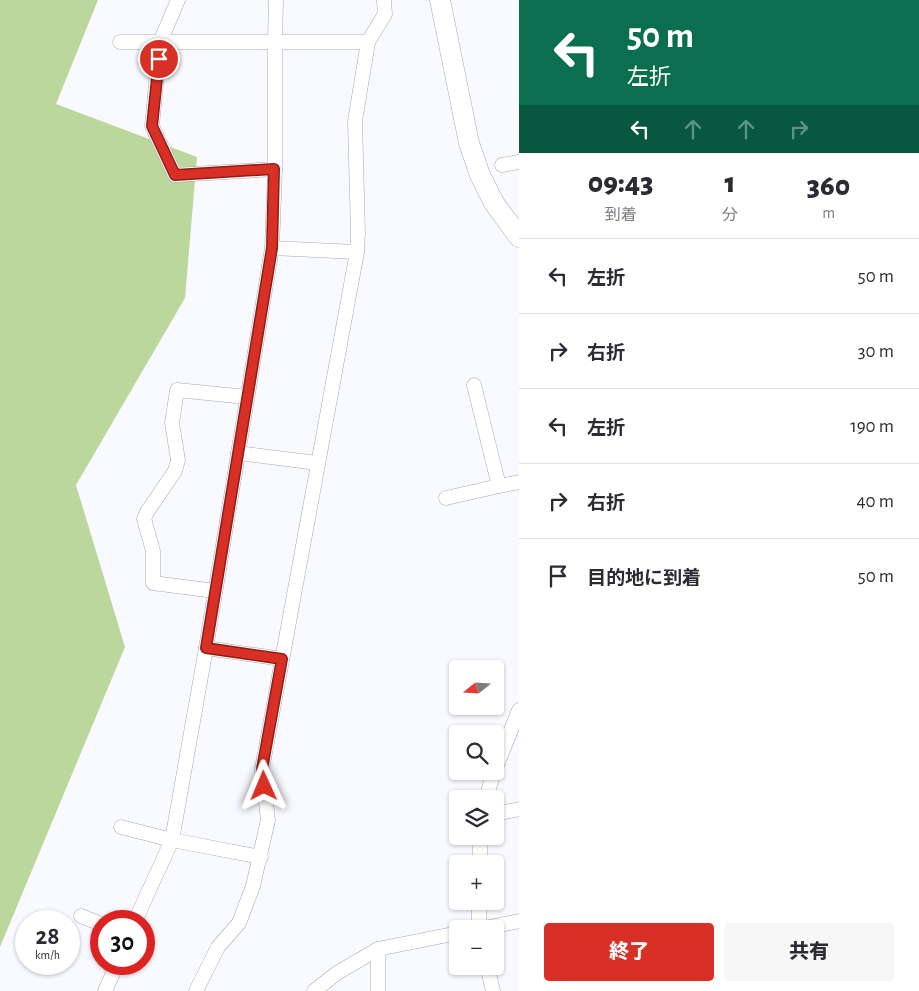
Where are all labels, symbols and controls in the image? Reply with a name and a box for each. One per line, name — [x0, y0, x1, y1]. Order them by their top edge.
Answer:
text: 50 m — [627, 19, 694, 54]
icon: left — [544, 20, 609, 85]
pin — [138, 38, 180, 80]
icon: arrive — [145, 45, 173, 73]
text: 左折 — [627, 66, 671, 88]
icon: left — [626, 115, 654, 143]
icon: ahead — [679, 115, 707, 143]
icon: ahead — [732, 115, 760, 143]
icon: right — [785, 115, 813, 143]
text: 09:43 — [588, 168, 653, 198]
text: 1 — [725, 168, 736, 198]
text: 360 — [807, 171, 850, 201]
text: m — [822, 205, 835, 221]
text: 到着 — [605, 207, 637, 223]
text: 分 — [722, 207, 738, 223]
icon: left — [544, 262, 572, 290]
text: 50 m — [858, 267, 894, 286]
text: 左折 — [587, 269, 625, 288]
icon: right — [544, 337, 572, 365]
text: 30 m — [858, 342, 894, 361]
text: 右折 — [587, 344, 625, 363]
icon: left — [544, 412, 572, 440]
text: 190 m — [850, 417, 894, 436]
text: 左折 — [587, 419, 625, 438]
icon: right — [544, 487, 572, 515]
text: 40 m — [856, 492, 894, 511]
text: 右折 — [587, 494, 625, 513]
icon: arrive — [544, 562, 572, 590]
text: 50 m — [858, 567, 894, 586]
text: 目的地に到着 — [587, 569, 701, 588]
north arrow — [449, 660, 504, 715]
map controls — [449, 660, 504, 975]
button: search — [449, 725, 504, 780]
position arrow — [237, 759, 289, 811]
button: layers — [449, 790, 504, 845]
button: + — [449, 855, 504, 910]
speed limit sign: 30 — [90, 910, 155, 975]
button: − — [449, 920, 504, 975]
button: 終了 — [544, 923, 714, 981]
button: 共有 — [724, 923, 894, 981]
text: 28 — [35, 924, 60, 949]
text: km/h — [35, 949, 60, 961]

